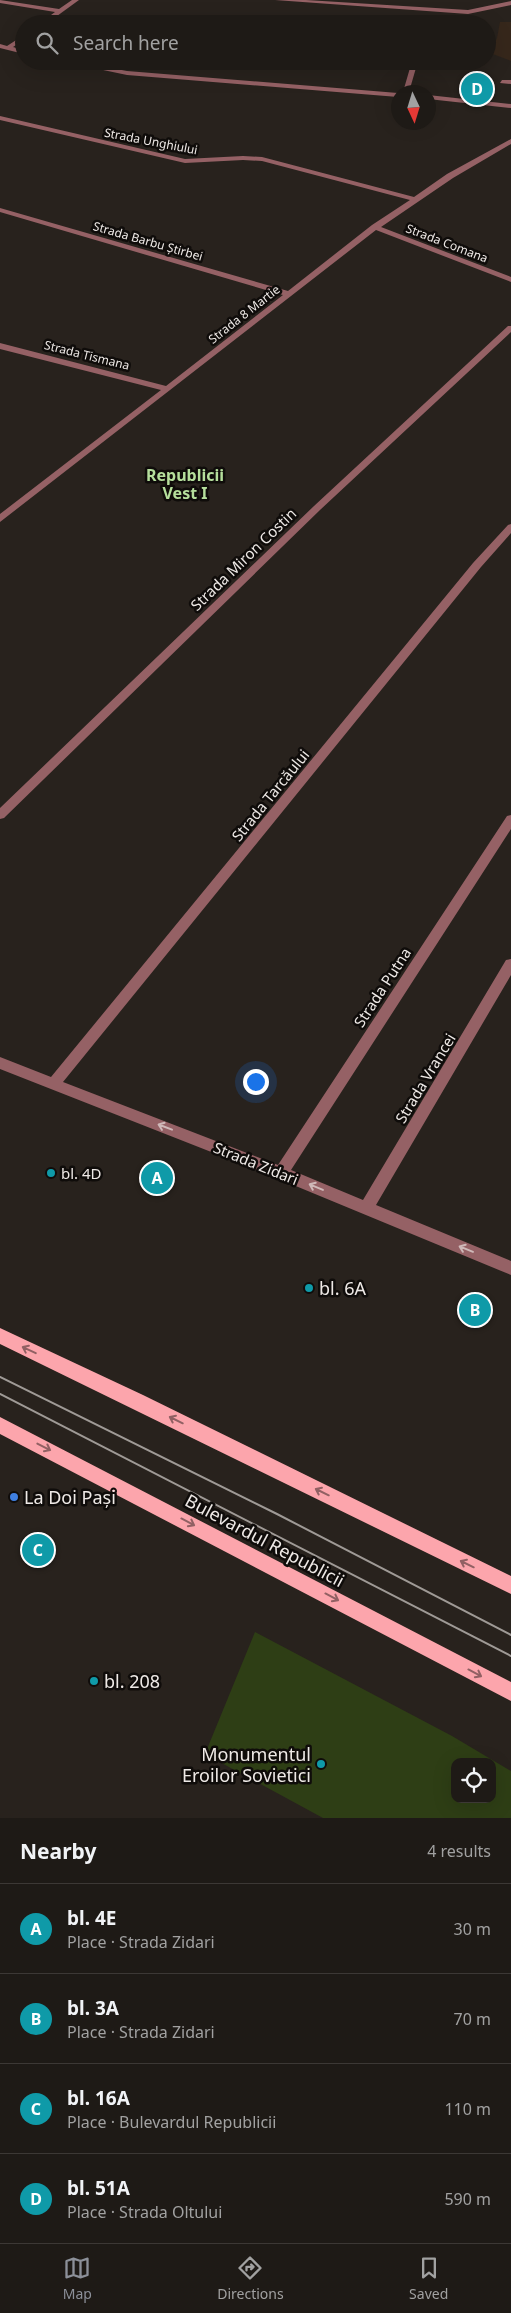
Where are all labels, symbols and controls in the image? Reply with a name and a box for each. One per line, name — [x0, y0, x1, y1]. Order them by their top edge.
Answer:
search box — [15, 15, 496, 70]
icon: search — [33, 29, 61, 57]
text: Search here — [73, 30, 179, 56]
pin: D — [461, 70, 493, 108]
north arrow — [391, 85, 436, 130]
street label: Strada Unghiului — [103, 124, 199, 158]
street label: Strada Barbu Știrbei — [91, 217, 205, 265]
street label: Strada Comana — [404, 220, 490, 266]
street label: Strada 8 Martie — [205, 281, 283, 347]
street label: Strada Tismana — [43, 336, 131, 374]
district label: Republicii Vest I — [146, 464, 224, 504]
street label: Strada Miron Costin — [186, 503, 300, 615]
street label: Strada Tarcăului — [227, 745, 313, 845]
street label: Strada Putna — [349, 943, 415, 1031]
street label: Strada Vrancei — [390, 1029, 460, 1127]
your location — [243, 1069, 269, 1095]
one-way arrow — [158, 1122, 173, 1131]
street label: Strada Zidari — [211, 1137, 301, 1189]
pin: A — [141, 1159, 173, 1197]
place label: bl. 4D — [61, 1163, 102, 1183]
marker: bl. 4D — [45, 1167, 57, 1179]
one-way arrow — [309, 1182, 324, 1192]
one-way arrow — [459, 1244, 474, 1254]
place label: bl. 6A — [319, 1276, 367, 1300]
marker: bl. 6A — [303, 1282, 315, 1294]
pin: B — [459, 1291, 491, 1329]
one-way arrow — [22, 1345, 37, 1354]
one-way arrow — [169, 1415, 184, 1424]
one-way arrow — [36, 1442, 51, 1452]
place label: La Doi Pași — [24, 1485, 116, 1509]
one-way arrow — [314, 1487, 329, 1497]
street label: Bulevardul Republicii — [181, 1488, 349, 1592]
marker: La Doi Pași — [8, 1491, 20, 1503]
one-way arrow — [180, 1518, 195, 1527]
pin: C — [22, 1531, 54, 1569]
one-way arrow — [460, 1558, 475, 1568]
one-way arrow — [324, 1592, 339, 1602]
one-way arrow — [468, 1668, 483, 1678]
place label: bl. 208 — [104, 1669, 160, 1693]
marker: bl. 208 — [88, 1675, 100, 1687]
place label: Monumentul Eroilor Sovietici — [182, 1742, 311, 1787]
marker: Monumentul Eroilor Sovietici — [315, 1758, 327, 1770]
map controls — [451, 1758, 496, 1803]
button: locate — [451, 1758, 496, 1803]
text: Nearby — [20, 1837, 96, 1865]
text: 4 results — [427, 1840, 491, 1862]
text: bl. 4E — [67, 1905, 116, 1931]
text: A — [30, 1918, 42, 1940]
text: 30 m — [454, 1918, 491, 1940]
text: Place · Strada Zidari — [67, 1931, 215, 1953]
text: bl. 3A — [67, 1995, 119, 2021]
text: B — [31, 2008, 41, 2030]
text: 70 m — [454, 2008, 491, 2030]
text: Place · Strada Zidari — [67, 2021, 215, 2043]
text: bl. 16A — [67, 2085, 130, 2111]
text: C — [31, 2098, 41, 2120]
text: 110 m — [444, 2098, 491, 2120]
text: Place · Bulevardul Republicii — [67, 2111, 276, 2133]
text: bl. 51A — [67, 2175, 130, 2201]
text: D — [30, 2188, 42, 2210]
text: 590 m — [444, 2188, 491, 2210]
text: Place · Strada Oltului — [67, 2201, 222, 2223]
tab: Map — [63, 2254, 92, 2303]
tab: Directions — [217, 2254, 284, 2303]
tab: Saved — [409, 2254, 448, 2303]

